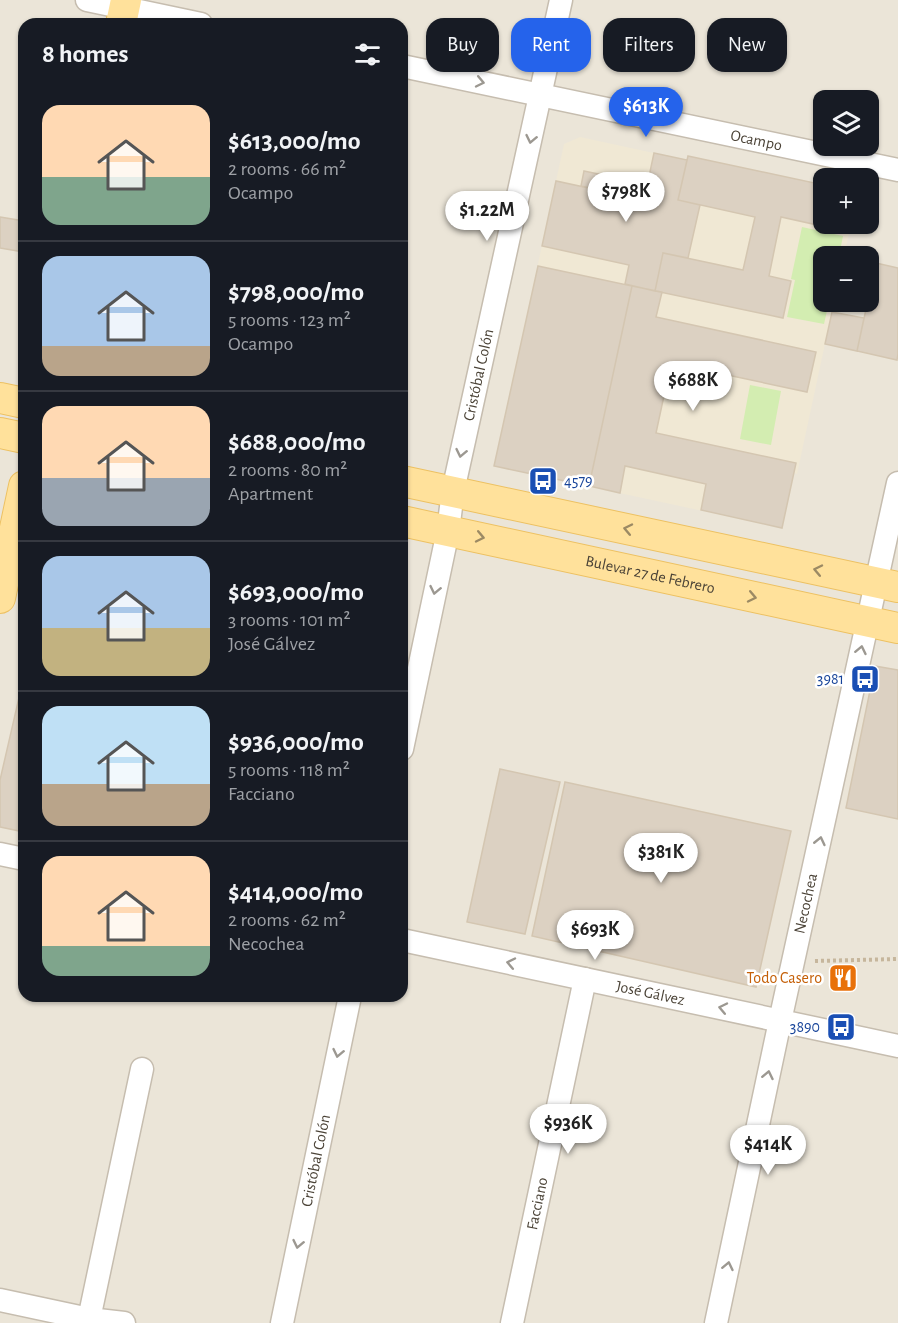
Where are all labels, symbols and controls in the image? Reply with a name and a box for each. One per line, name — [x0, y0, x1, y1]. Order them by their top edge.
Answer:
chip: Buy — [426, 18, 499, 72]
chip: Rent — [511, 18, 591, 72]
chip: Filters — [603, 18, 695, 72]
chip: New — [707, 18, 787, 72]
icon: filters — [351, 38, 384, 71]
text: 8 homes — [42, 41, 129, 67]
one-way arrow — [475, 75, 485, 88]
pin: $613K — [604, 87, 688, 138]
map controls — [813, 90, 879, 312]
button: layers — [813, 90, 879, 156]
text: $613K — [623, 96, 669, 116]
street label: Ocampo — [729, 127, 784, 154]
text: $613,000/mo — [228, 128, 361, 154]
icon: home — [90, 129, 162, 201]
one-way arrow — [525, 134, 538, 144]
text: 2 rooms · 66 m² — [228, 159, 346, 179]
button: + — [813, 168, 879, 234]
pin: $798K — [584, 172, 668, 223]
text: $798K — [602, 181, 650, 201]
text: Ocampo — [228, 183, 293, 203]
pin: $1.22M — [438, 191, 536, 242]
text: $1.22M — [459, 200, 515, 220]
button: − — [813, 246, 879, 312]
text: $798,000/mo — [228, 279, 364, 305]
icon: home — [90, 280, 162, 352]
text: 5 rooms · 123 m² — [228, 310, 351, 330]
street label: Cristóbal Colón — [461, 327, 496, 422]
text: Ocampo — [228, 334, 293, 354]
pin: $688K — [651, 361, 735, 412]
text: $688K — [668, 370, 718, 390]
text: $688,000/mo — [228, 429, 366, 455]
icon: home — [90, 430, 162, 502]
one-way arrow — [456, 448, 469, 458]
text: 2 rooms · 80 m² — [228, 460, 347, 480]
bus stop icon: 4579 — [527, 465, 559, 497]
place label: 4579 — [564, 473, 593, 489]
text: Apartment — [228, 484, 313, 504]
one-way arrow — [623, 523, 633, 536]
one-way arrow — [474, 530, 484, 543]
street label: Bulevar 27 de Febrero — [584, 553, 717, 596]
one-way arrow — [814, 564, 824, 577]
text: $693,000/mo — [228, 579, 364, 605]
icon: home — [90, 580, 162, 652]
one-way arrow — [429, 585, 442, 595]
one-way arrow — [747, 589, 757, 602]
text: 3 rooms · 101 m² — [228, 610, 351, 630]
text: José Gálvez — [228, 634, 315, 654]
one-way arrow — [854, 645, 867, 655]
bus stop icon: 3981 — [849, 663, 881, 695]
place label: 3981 — [817, 671, 844, 687]
text: $936,000/mo — [228, 729, 364, 755]
icon: home — [90, 730, 162, 802]
text: 5 rooms · 118 m² — [228, 760, 350, 780]
text: Facciano — [228, 784, 295, 804]
pin: $381K — [619, 833, 703, 884]
one-way arrow — [813, 836, 826, 846]
text: $381K — [638, 842, 684, 862]
street label: Necochea — [791, 872, 820, 935]
text: $414,000/mo — [228, 879, 363, 905]
icon: home — [90, 880, 162, 952]
text: 2 rooms · 62 m² — [228, 910, 346, 930]
pin: $693K — [553, 910, 637, 961]
text: $693K — [571, 919, 619, 939]
text: Necochea — [228, 934, 305, 954]
one-way arrow — [507, 958, 517, 971]
restaurant icon: Todo Casero — [827, 962, 859, 994]
place label: Todo Casero — [747, 970, 822, 986]
street label: José Gálvez — [615, 978, 687, 1008]
one-way arrow — [718, 1003, 728, 1016]
bus stop icon: 3890 — [825, 1011, 857, 1043]
place label: 3890 — [790, 1019, 820, 1035]
one-way arrow — [332, 1048, 345, 1058]
one-way arrow — [761, 1070, 774, 1080]
pin: $936K — [526, 1104, 610, 1155]
street label: Cristóbal Colón — [298, 1113, 333, 1208]
text: $936K — [544, 1113, 592, 1133]
pin: $414K — [726, 1125, 810, 1176]
text: $414K — [744, 1134, 792, 1154]
street label: Facciano — [524, 1176, 551, 1231]
one-way arrow — [292, 1239, 305, 1249]
one-way arrow — [721, 1261, 734, 1271]

